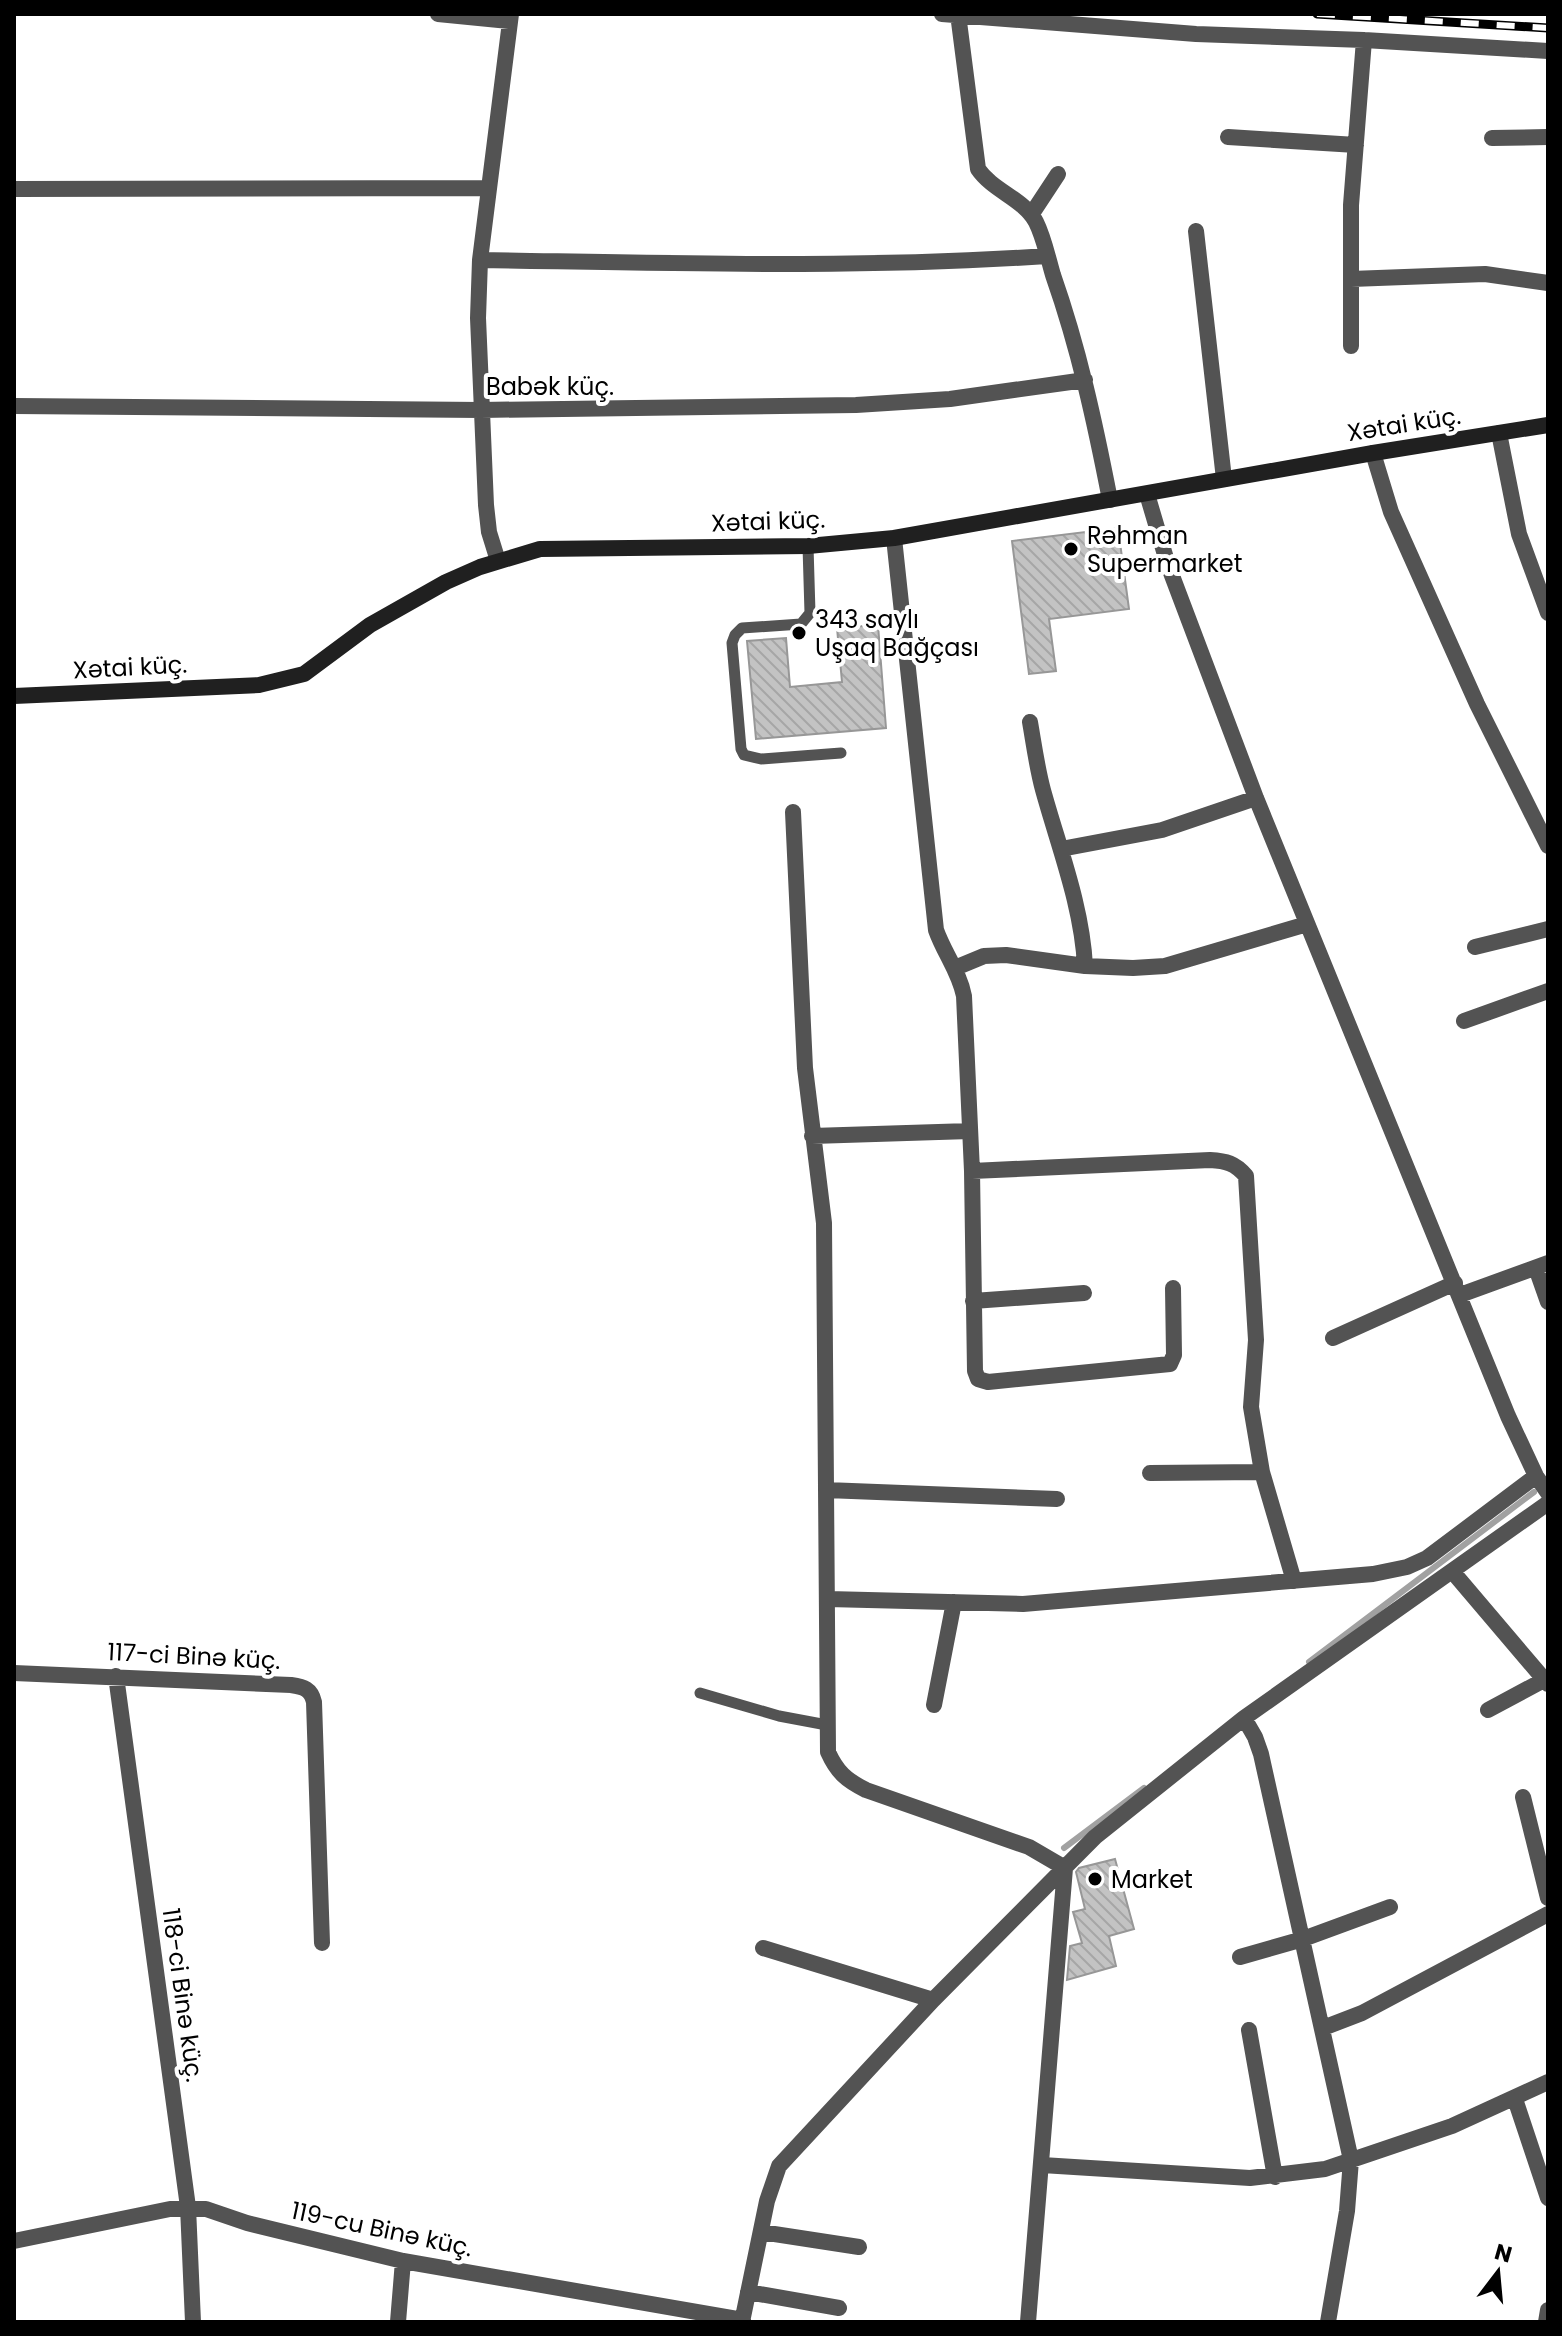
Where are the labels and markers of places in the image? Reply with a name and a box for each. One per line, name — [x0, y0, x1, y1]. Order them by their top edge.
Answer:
place label: Rəhman Supermarket — [1087, 519, 1242, 580]
marker: Rəhman Supermarket — [1062, 540, 1080, 558]
place label: 343 saylı Uşaq Bağçası — [815, 603, 979, 664]
marker: 343 saylı Uşaq Bağçası — [790, 624, 808, 642]
place label: Market — [1111, 1863, 1193, 1896]
marker: Market — [1086, 1870, 1104, 1888]

